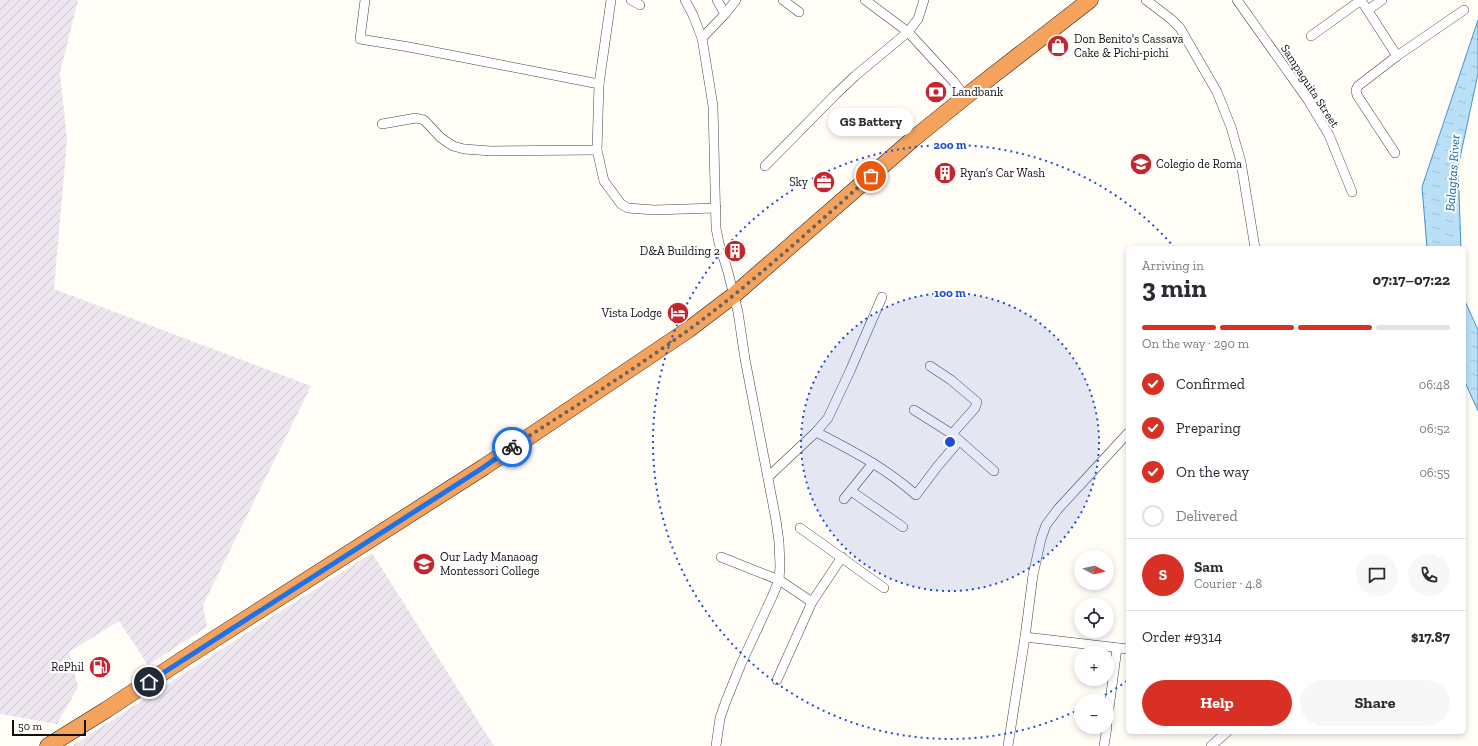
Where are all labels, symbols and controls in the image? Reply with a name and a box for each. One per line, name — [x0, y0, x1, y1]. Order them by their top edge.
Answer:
place label: Don Benito's Cassava Cake & Pichi-pichi — [1074, 32, 1184, 60]
shop icon: Don Benito's Cassava Cake & Pichi-pichi — [1045, 33, 1071, 59]
street label: Sampaguita Street — [1278, 42, 1342, 131]
bank icon: Landbank — [923, 79, 949, 105]
place label: Landbank — [952, 85, 1004, 99]
callout: GS Battery — [828, 108, 914, 136]
text: GS Battery — [840, 114, 902, 129]
water label: Balagtas River — [1442, 134, 1463, 212]
text: 200 m — [933, 138, 967, 152]
school or university icon: Colegio de Roma — [1128, 151, 1154, 177]
place label: Colegio de Roma — [1156, 157, 1242, 171]
pin — [854, 159, 888, 193]
building icon: Ryan’s Car Wash — [932, 160, 958, 186]
icon: bag — [860, 165, 882, 187]
place label: Ryan’s Car Wash — [960, 166, 1045, 180]
office icon: Sky — [811, 169, 837, 195]
place label: Sky — [789, 175, 809, 189]
building icon: D&A Building 2 — [722, 238, 748, 264]
place label: D&A Building 2 — [640, 244, 720, 258]
text: Arriving in — [1142, 258, 1204, 273]
text: 07:17–07:22 — [1373, 271, 1450, 289]
text: 3 min — [1142, 272, 1207, 304]
text: 100 m — [934, 286, 966, 300]
hotel icon: Vista Lodge — [665, 300, 691, 326]
place label: Vista Lodge — [600, 306, 662, 320]
text: On the way · 290 m — [1142, 336, 1249, 351]
icon: check — [1142, 373, 1164, 395]
text: Confirmed — [1176, 375, 1245, 393]
text: 06:48 — [1419, 377, 1450, 392]
icon: check — [1142, 417, 1164, 439]
text: Preparing — [1176, 419, 1241, 437]
text: 06:52 — [1419, 421, 1450, 436]
courier — [492, 427, 532, 467]
centre of rings — [943, 435, 957, 449]
icon: bike — [501, 436, 523, 458]
icon: check — [1142, 461, 1164, 483]
text: On the way — [1176, 463, 1249, 481]
text: 06:55 — [1419, 465, 1450, 480]
text: Delivered — [1176, 507, 1238, 525]
place label: Our Lady Manaoag Montessori College — [440, 550, 540, 578]
north arrow — [1074, 550, 1114, 590]
map controls — [1074, 550, 1114, 734]
school or university icon: Our Lady Manaoag Montessori College — [411, 551, 437, 577]
button: chat — [1356, 554, 1398, 596]
button: phone — [1408, 554, 1450, 596]
text: Sam — [1194, 558, 1223, 576]
text: S — [1159, 566, 1167, 584]
text: Courier · 4.8 — [1194, 576, 1262, 591]
button: locate — [1074, 598, 1114, 638]
text: Order #9314 — [1142, 628, 1222, 646]
text: $17.87 — [1411, 628, 1450, 646]
button: + — [1074, 646, 1114, 686]
fuel station icon: RePhil — [87, 654, 113, 680]
place label: RePhil — [51, 660, 84, 674]
pin — [132, 665, 166, 699]
icon: home — [138, 671, 160, 693]
button: Help — [1142, 680, 1292, 726]
button: Share — [1300, 680, 1450, 726]
button: − — [1074, 694, 1114, 734]
scale bar — [12, 718, 86, 737]
text: 50 m — [18, 720, 42, 733]

